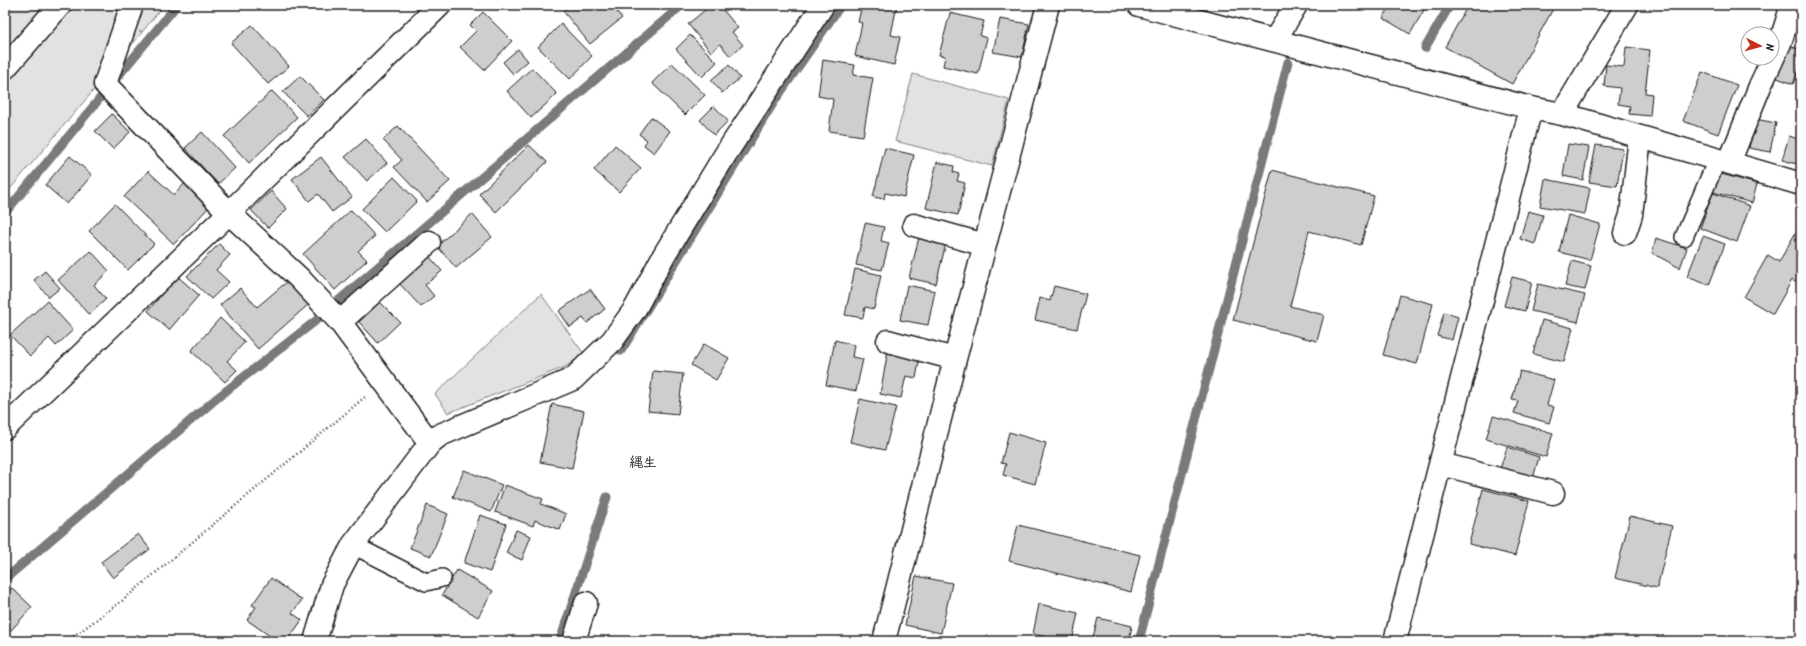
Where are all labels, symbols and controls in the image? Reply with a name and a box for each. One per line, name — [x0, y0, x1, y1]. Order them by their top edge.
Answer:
north arrow — [1740, 26, 1780, 66]
text: N — [1760, 43, 1778, 51]
district label: 縄生 — [629, 452, 657, 474]

